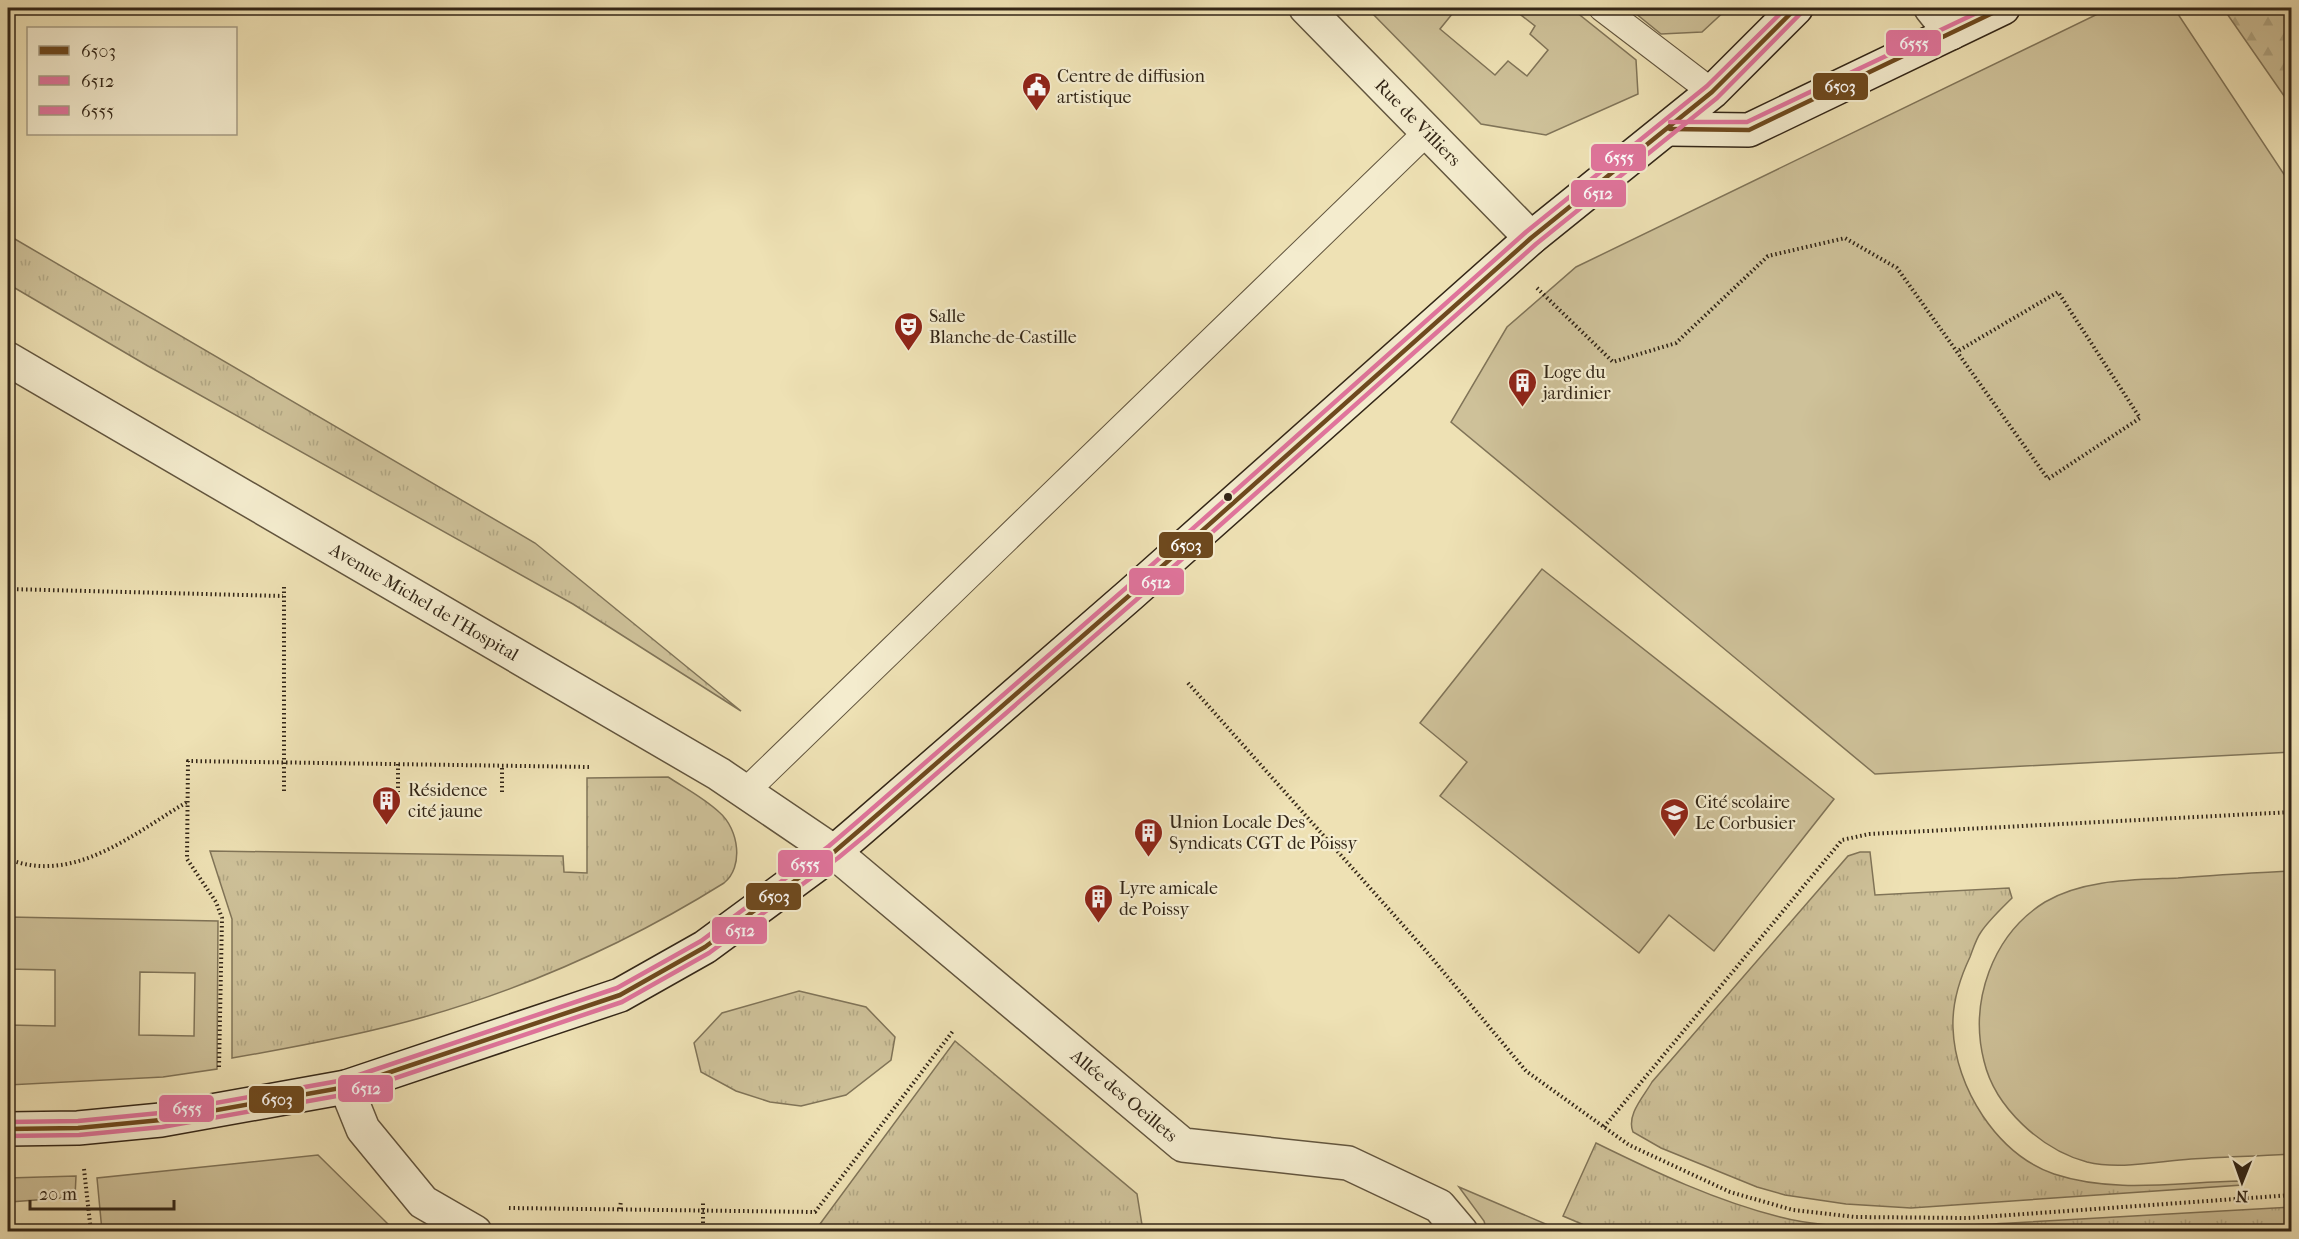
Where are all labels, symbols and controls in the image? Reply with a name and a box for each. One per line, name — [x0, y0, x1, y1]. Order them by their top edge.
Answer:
legend — [27, 27, 237, 135]
line badge: 6555 — [1885, 29, 1942, 57]
text: 6555 — [1899, 34, 1929, 53]
text: 6503 — [81, 41, 116, 62]
place label: Centre de diffusion artistique — [1057, 66, 1205, 108]
public building icon: Centre de diffusion artistique — [1020, 70, 1052, 112]
text: 6512 — [81, 71, 114, 92]
line badge: 6503 — [1812, 72, 1869, 101]
street label: Rue de Villiers — [1371, 74, 1465, 171]
text: 6503 — [1825, 77, 1855, 97]
text: 6555 — [81, 101, 114, 122]
line badge: 6555 — [1590, 143, 1647, 172]
text: 6555 — [1604, 148, 1634, 167]
line badge: 6512 — [1570, 179, 1627, 208]
text: 6512 — [1583, 184, 1613, 203]
place label: Salle Blanche-de-Castille — [929, 306, 1077, 348]
theatre icon: Salle Blanche-de-Castille — [892, 310, 924, 352]
place label: Loge du jardinier — [1541, 362, 1611, 404]
building icon: Loge du jardinier — [1506, 366, 1538, 408]
unlabelled marker — [1222, 491, 1234, 503]
line badge: 6503 — [1158, 531, 1214, 559]
text: 6503 — [1171, 536, 1201, 556]
street label: Avenue Michel de l'Hospital — [325, 538, 522, 665]
line badge: 6512 — [1128, 567, 1185, 596]
text: 6512 — [1141, 573, 1171, 592]
place label: Résidence cité jaune — [408, 780, 488, 822]
building icon: Résidence cité jaune — [371, 784, 403, 826]
place label: Cité scolaire Le Corbusier — [1695, 792, 1796, 834]
school or university icon: Cité scolaire Le Corbusier — [1658, 796, 1690, 838]
place label: Union Locale Des Syndicats CGT de Poissy — [1169, 812, 1358, 854]
building icon: Union Locale Des Syndicats CGT de Poissy — [1132, 816, 1164, 858]
line badge: 6555 — [777, 849, 834, 878]
text: 6555 — [790, 855, 820, 874]
place label: Lyre amicale de Poissy — [1119, 878, 1218, 920]
line badge: 6503 — [745, 882, 802, 911]
building icon: Lyre amicale de Poissy — [1082, 882, 1114, 924]
text: 6503 — [759, 887, 789, 907]
line badge: 6512 — [711, 916, 768, 945]
text: 6512 — [725, 921, 755, 940]
street label: Allée des Oeillets — [1066, 1044, 1182, 1147]
line badge: 6512 — [337, 1074, 394, 1103]
text: 6512 — [351, 1079, 381, 1098]
line badge: 6503 — [248, 1085, 305, 1114]
text: 6503 — [262, 1090, 292, 1110]
line badge: 6555 — [158, 1094, 215, 1123]
text: 6555 — [172, 1099, 202, 1118]
north arrow — [2212, 1152, 2272, 1212]
scale bar — [30, 1173, 174, 1211]
text: 20 m — [39, 1184, 77, 1205]
text: N — [2235, 1187, 2248, 1206]

